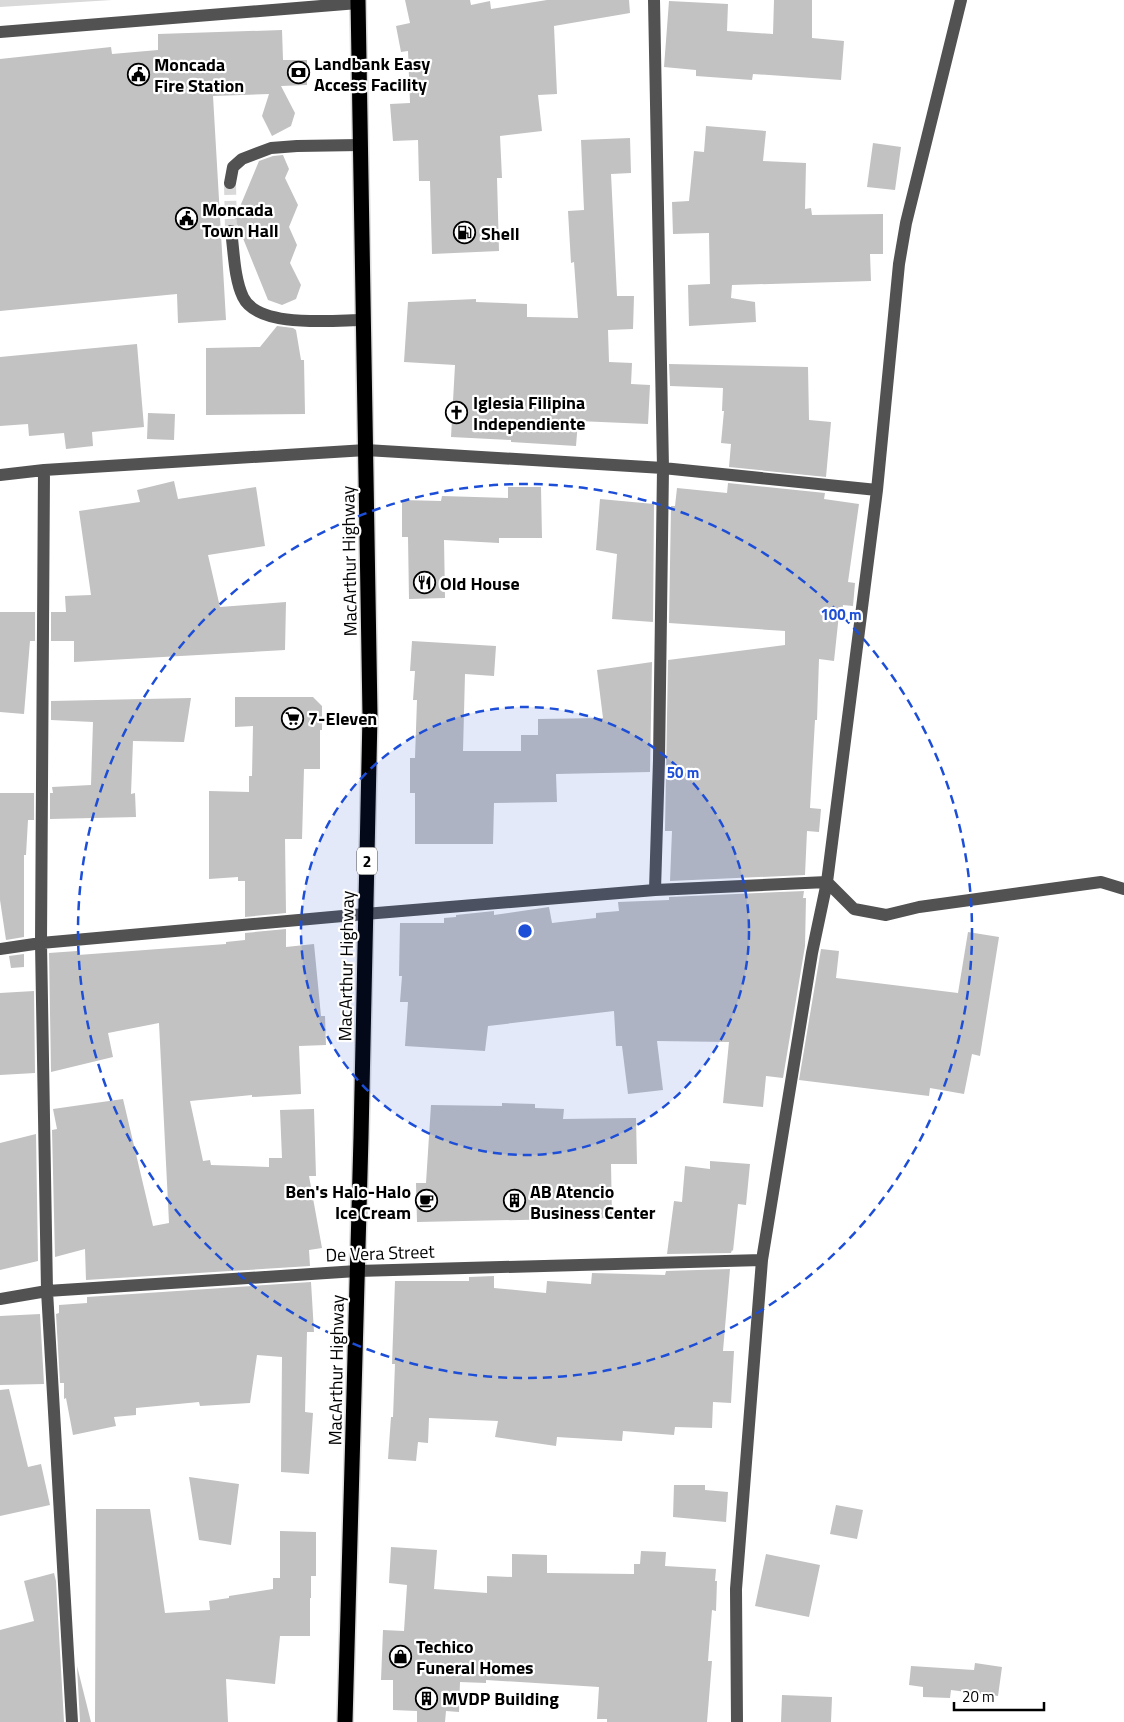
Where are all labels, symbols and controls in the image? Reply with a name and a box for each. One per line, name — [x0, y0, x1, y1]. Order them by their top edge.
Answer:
place label: Landbank Easy Access Facility — [314, 50, 430, 98]
place label: Moncada Fire Station — [154, 51, 244, 99]
bank icon: Landbank Easy Access Facility — [286, 61, 310, 85]
public building icon: Moncada Fire Station — [126, 62, 150, 86]
place label: Moncada Town Hall — [202, 196, 279, 244]
public building icon: Moncada Town Hall — [174, 207, 198, 231]
place label: Shell — [481, 220, 520, 247]
fuel station icon: Shell — [453, 221, 477, 245]
place label: Iglesia Filipina Independiente — [473, 389, 585, 437]
church icon: Iglesia Filipina Independiente — [445, 400, 469, 424]
street label: MacArthur Highway — [334, 485, 364, 637]
place label: Old House — [440, 570, 520, 597]
restaurant icon: Old House — [412, 571, 436, 595]
text: 100 m — [820, 603, 862, 626]
place label: 7-Eleven — [308, 705, 377, 732]
supermarket icon: 7-Eleven — [280, 706, 304, 730]
text: 50 m — [667, 761, 699, 784]
road number: 2 — [357, 848, 377, 874]
street label: MacArthur Highway — [331, 890, 361, 1042]
centre of rings — [516, 922, 534, 940]
place label: Ben's Halo-Halo Ice Cream — [285, 1178, 411, 1226]
place label: AB Atencio Business Center — [530, 1178, 656, 1226]
cafe icon: Ben's Halo-Halo Ice Cream — [415, 1189, 439, 1213]
building icon: AB Atencio Business Center — [502, 1189, 526, 1213]
street label: De Vera Street — [325, 1238, 436, 1268]
street label: MacArthur Highway — [321, 1294, 351, 1446]
place label: Techico Funeral Homes — [416, 1633, 534, 1681]
shop icon: Techico Funeral Homes — [388, 1644, 412, 1668]
scale bar — [954, 1680, 1044, 1712]
place label: MVDP Building — [442, 1685, 559, 1712]
text: 20 m — [962, 1685, 995, 1708]
building icon: MVDP Building — [414, 1686, 438, 1710]

